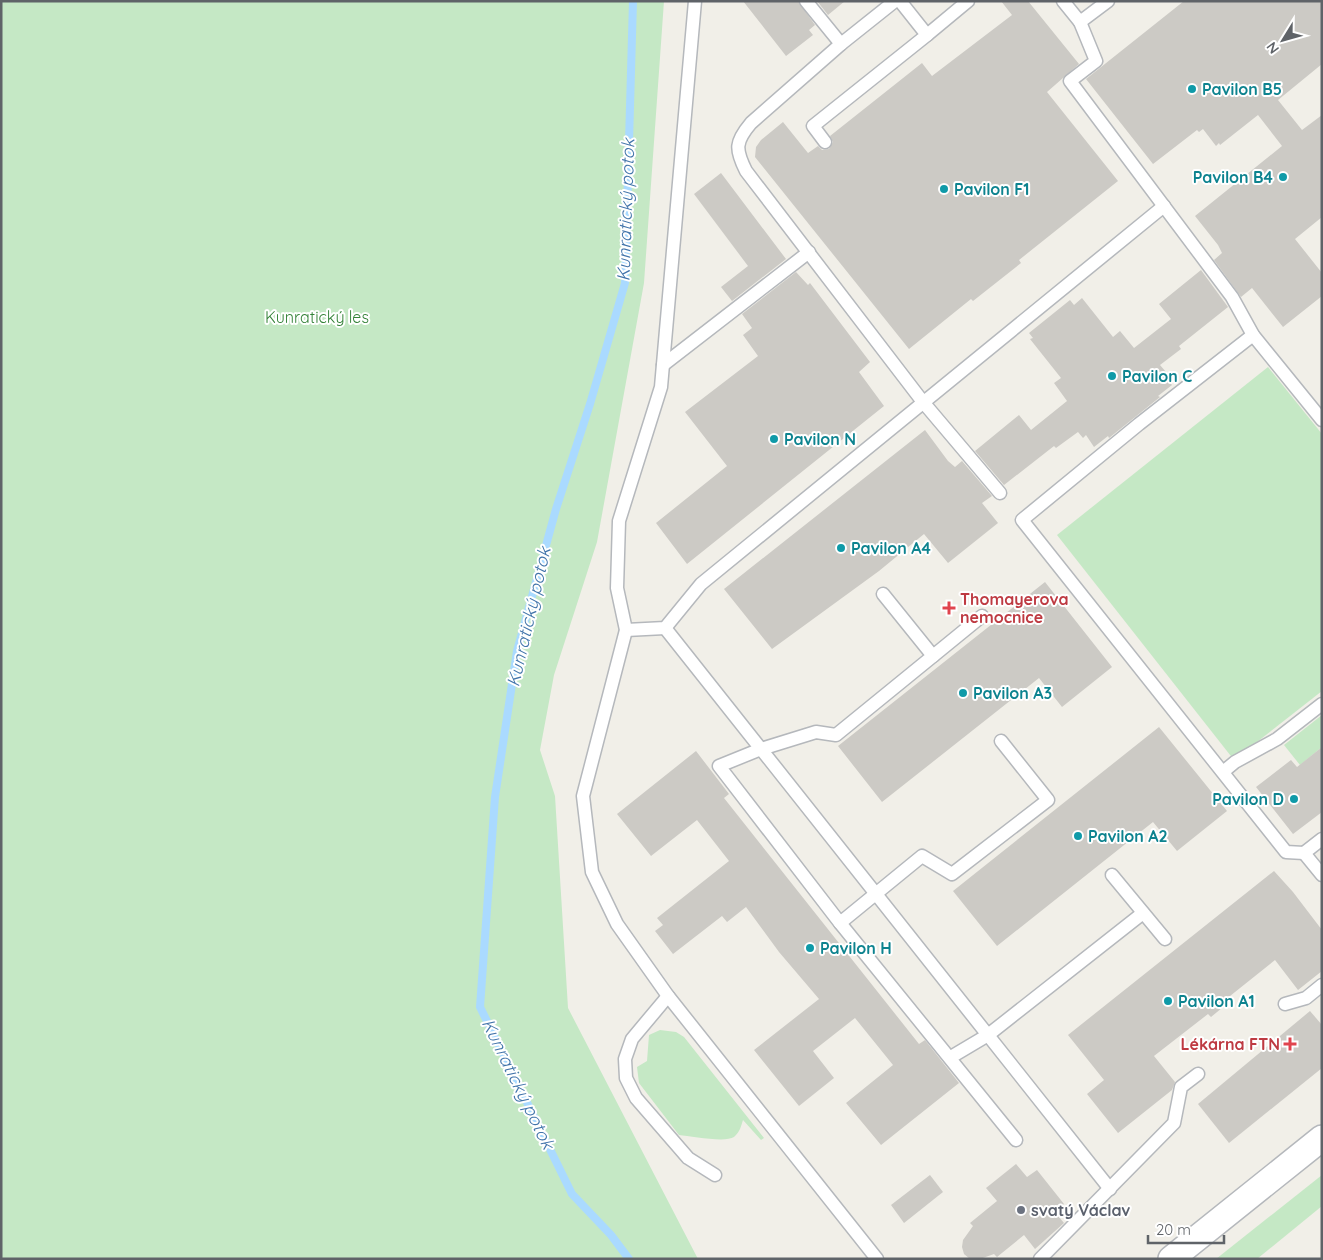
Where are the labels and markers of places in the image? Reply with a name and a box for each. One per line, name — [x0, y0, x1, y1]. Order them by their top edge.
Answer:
place label: Pavilon B5 — [1202, 79, 1282, 99]
marker: Pavilon B5 — [1186, 83, 1198, 95]
place label: Pavilon B4 — [1193, 167, 1274, 187]
marker: Pavilon B4 — [1277, 171, 1289, 183]
place label: Pavilon F1 — [954, 179, 1030, 199]
marker: Pavilon F1 — [938, 183, 950, 195]
place label: Pavilon C — [1122, 366, 1192, 386]
marker: Pavilon C — [1106, 370, 1118, 382]
place label: Pavilon N — [784, 429, 856, 449]
marker: Pavilon N — [768, 433, 780, 445]
place label: Pavilon A4 — [851, 538, 932, 558]
marker: Pavilon A4 — [835, 542, 847, 554]
place label: Thomayerova nemocnice — [960, 589, 1068, 627]
marker: Thomayerova nemocnice — [942, 601, 956, 615]
place label: Pavilon A3 — [973, 683, 1052, 703]
marker: Pavilon A3 — [957, 687, 969, 699]
place label: Pavilon D — [1212, 789, 1284, 809]
marker: Pavilon D — [1288, 793, 1300, 805]
place label: Pavilon A2 — [1088, 826, 1168, 846]
marker: Pavilon A2 — [1072, 830, 1084, 842]
place label: Pavilon H — [820, 938, 892, 958]
marker: Pavilon H — [804, 942, 816, 954]
place label: Pavilon A1 — [1178, 991, 1255, 1011]
marker: Pavilon A1 — [1162, 995, 1174, 1007]
place label: Lékárna FTN — [1180, 1034, 1280, 1054]
marker: Lékárna FTN — [1284, 1038, 1296, 1050]
place label: svatý Václav — [1031, 1200, 1130, 1220]
marker: svatý Václav — [1015, 1204, 1027, 1216]

